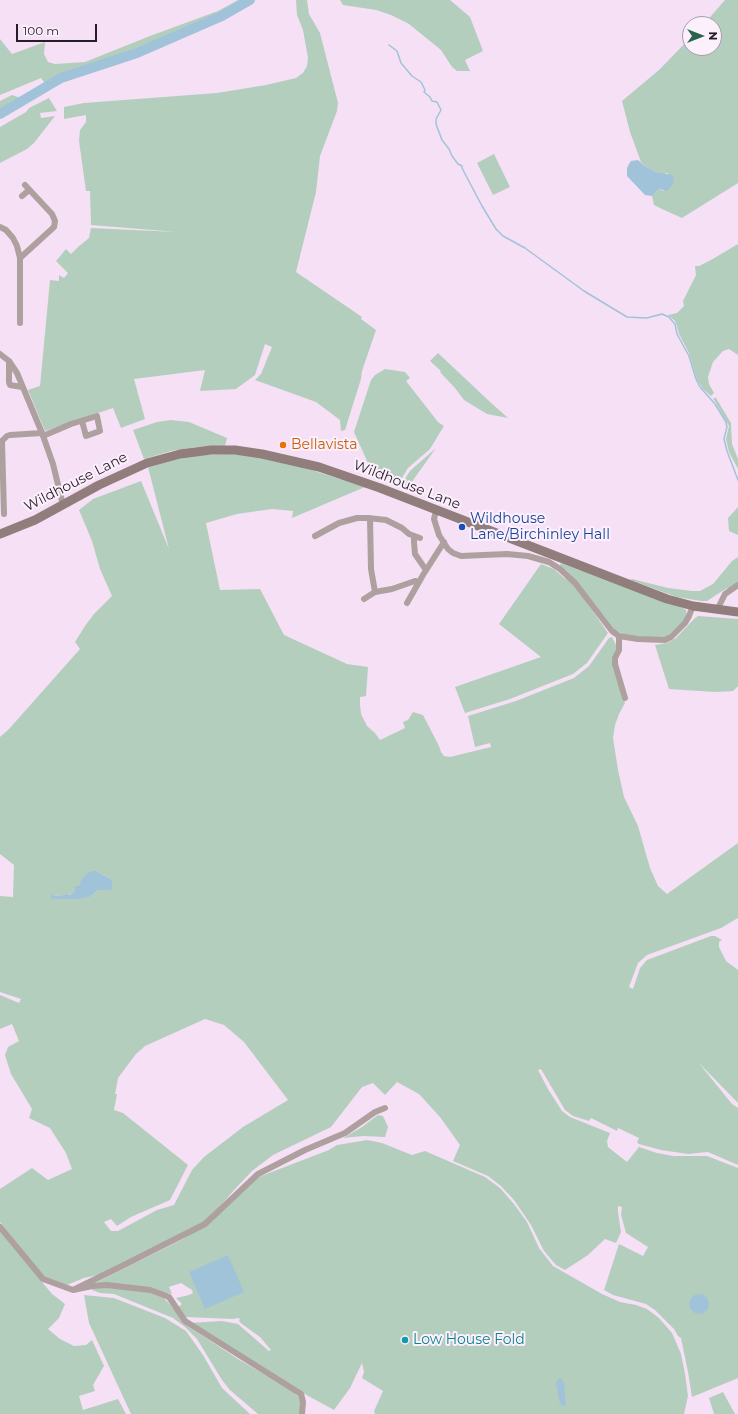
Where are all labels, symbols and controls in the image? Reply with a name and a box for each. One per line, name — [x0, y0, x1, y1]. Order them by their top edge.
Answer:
scale bar — [18, 16, 99, 42]
north arrow — [682, 16, 722, 56]
text: 100 m — [23, 23, 59, 38]
text: N — [706, 32, 720, 40]
place label: Bellavista — [291, 437, 358, 453]
marker: Bellavista — [278, 440, 288, 450]
street label: Wildhouse Lane — [22, 449, 130, 515]
street label: Wildhouse Lane — [351, 457, 463, 513]
place label: Wildhouse Lane/Birchinley Hall — [470, 511, 610, 544]
marker: Wildhouse Lane/Birchinley Hall — [457, 522, 467, 532]
place label: Low House Fold — [413, 1332, 525, 1348]
marker: Low House Fold — [400, 1335, 410, 1345]

